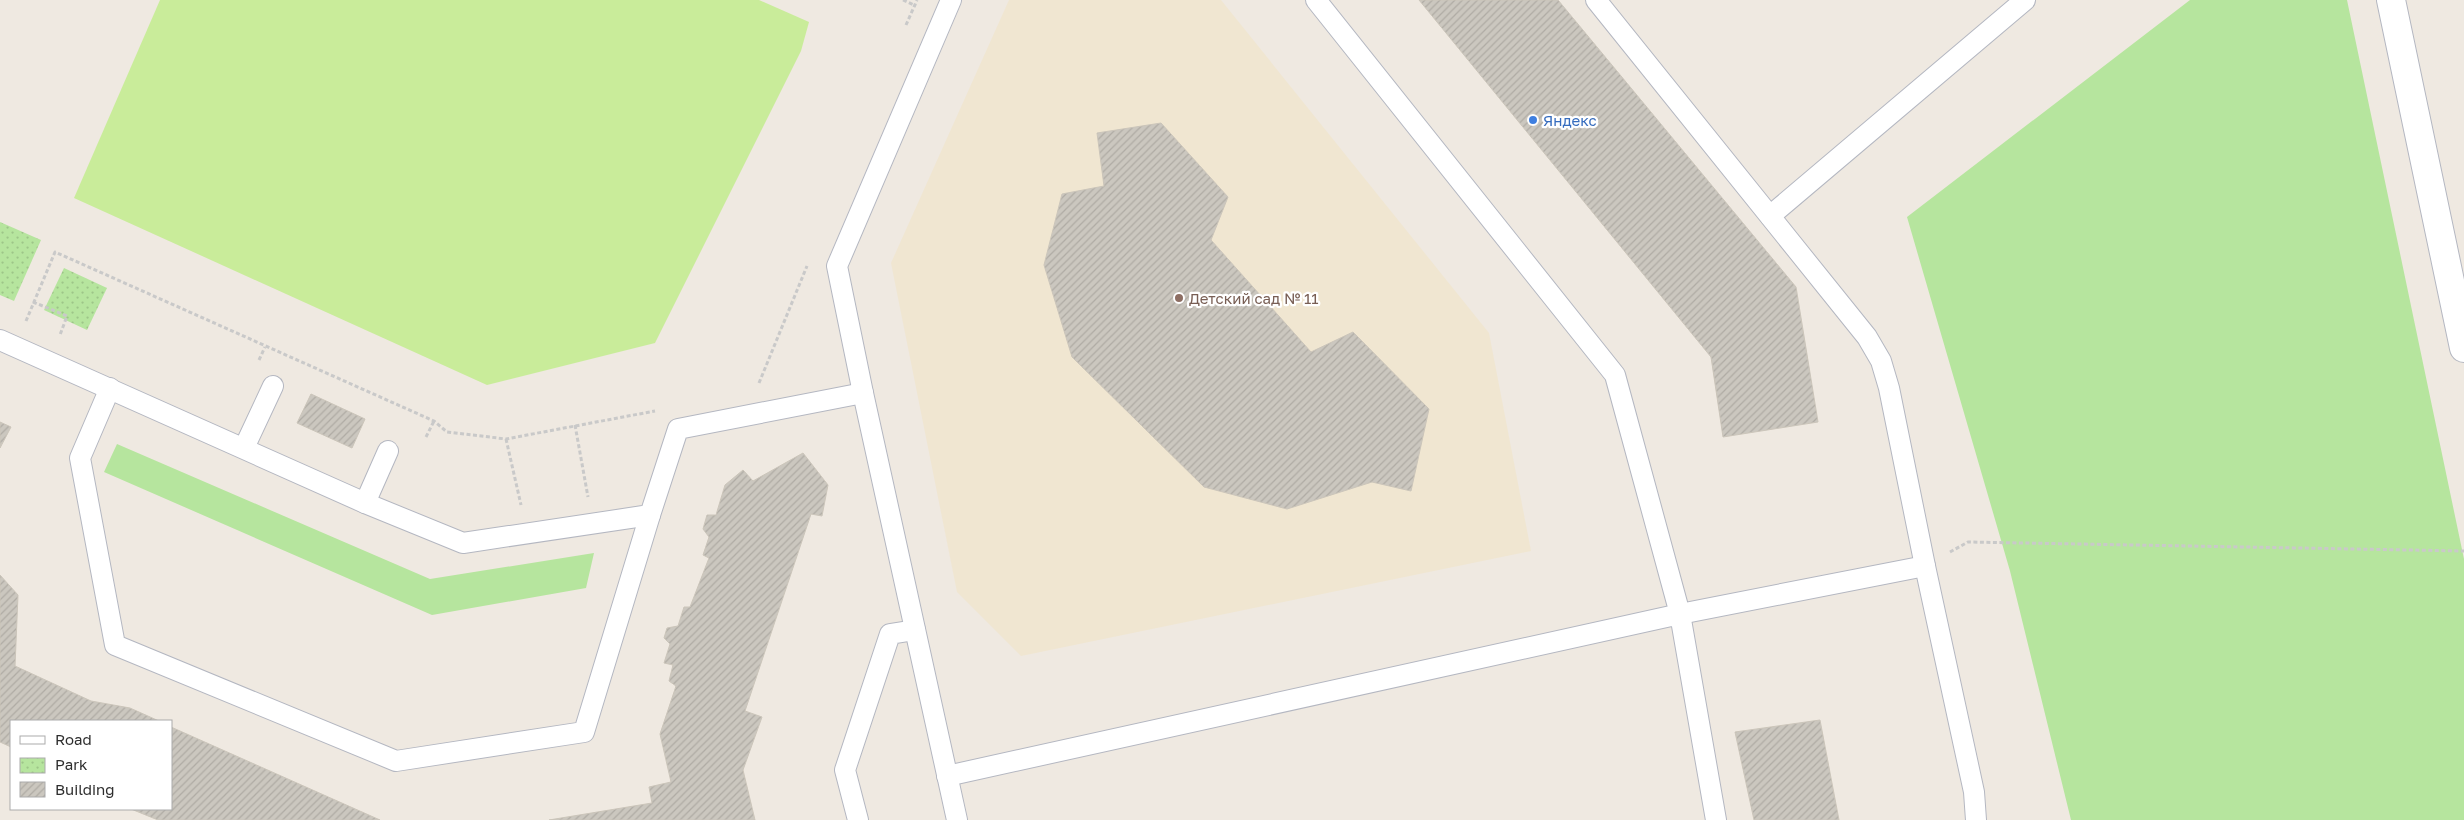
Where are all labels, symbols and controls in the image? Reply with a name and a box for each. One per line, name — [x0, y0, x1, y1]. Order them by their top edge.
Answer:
place label: Яндекс — [1543, 111, 1597, 129]
marker: Яндекс — [1527, 114, 1539, 126]
place label: Детский сад № 11 — [1189, 289, 1319, 307]
marker: Детский сад № 11 — [1173, 292, 1185, 304]
legend — [10, 720, 172, 810]
text: Road — [55, 730, 92, 748]
text: Park — [55, 755, 88, 773]
text: Building — [55, 780, 115, 798]

